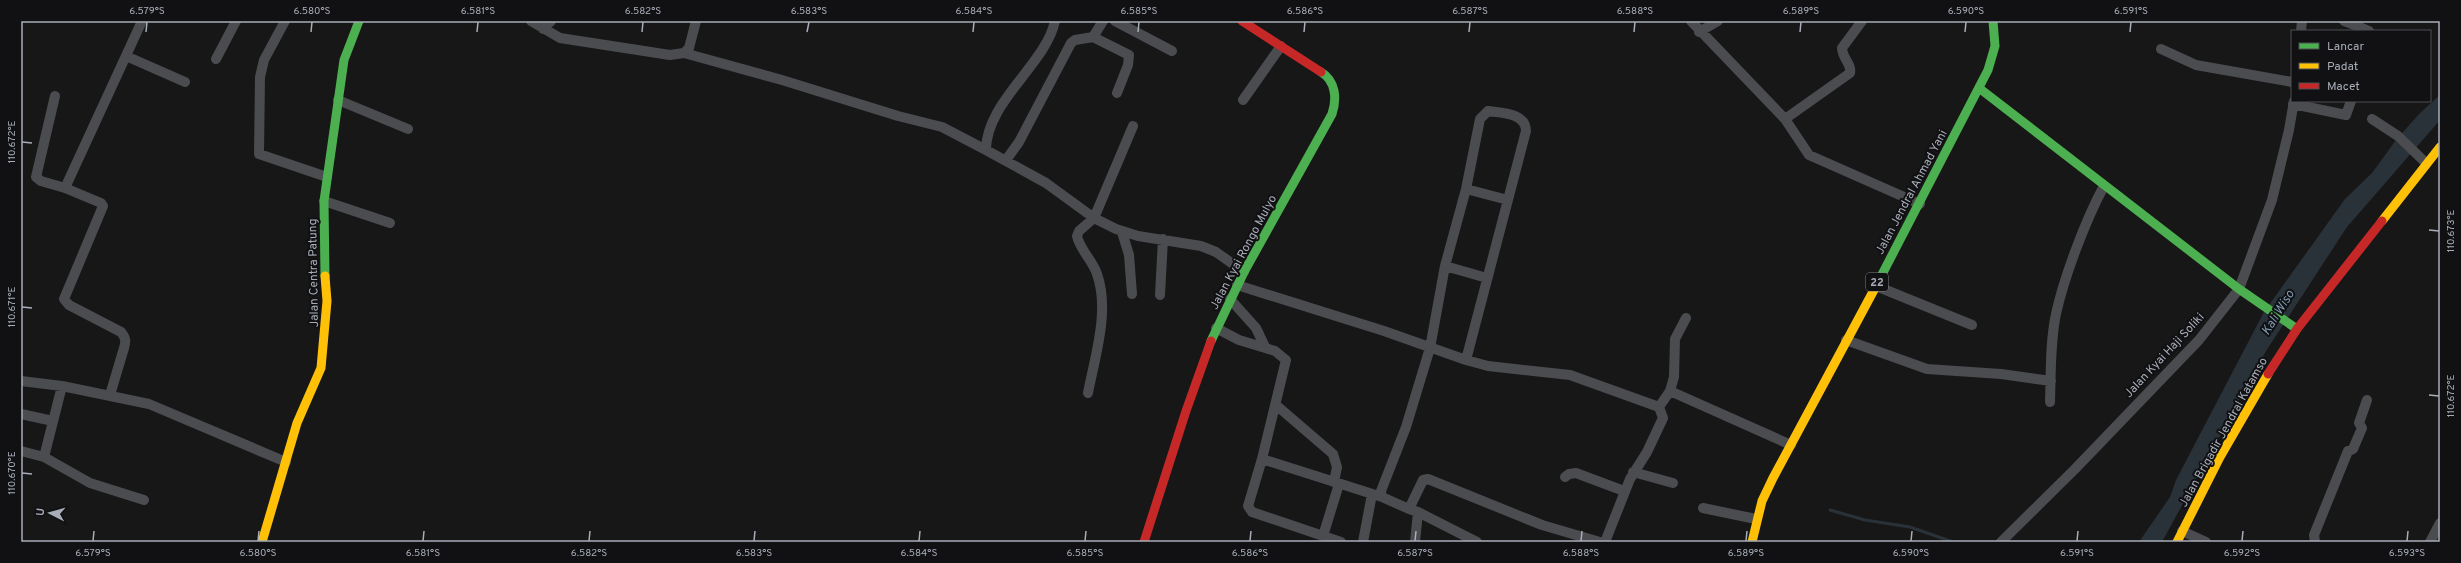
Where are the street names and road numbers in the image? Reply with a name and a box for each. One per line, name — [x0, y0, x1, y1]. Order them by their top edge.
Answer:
street label: Jalan Jendral Ahmad Yani — [1872, 127, 1952, 258]
street label: Jalan Kyai Rongo Mulyo — [1207, 192, 1281, 313]
street label: Jalan Centra Patung — [305, 218, 323, 328]
road number: 22 — [1866, 273, 1888, 291]
street label: Jalan Kyai Haji Soliki — [2121, 310, 2208, 402]
street label: Jalan Brigadir Jendral Katamso — [2176, 355, 2272, 510]

